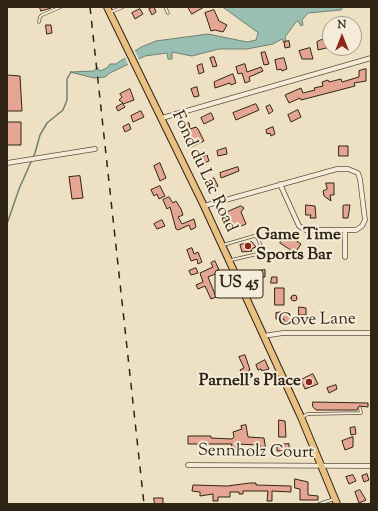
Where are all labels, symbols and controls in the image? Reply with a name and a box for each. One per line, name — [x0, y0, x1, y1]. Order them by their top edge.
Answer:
north arrow — [322, 16, 362, 56]
text: N — [338, 17, 346, 33]
street label: Fond du Lac Road — [166, 108, 240, 236]
place label: Game Time Sports Bar — [256, 226, 341, 266]
marker: Game Time Sports Bar — [243, 241, 253, 251]
road number: US 45 — [215, 270, 263, 298]
street label: Cove Lane — [278, 310, 356, 332]
place label: Parnell's Place — [199, 372, 301, 392]
marker: Parnell's Place — [304, 377, 314, 387]
street label: Sennholz Court — [198, 442, 314, 464]

